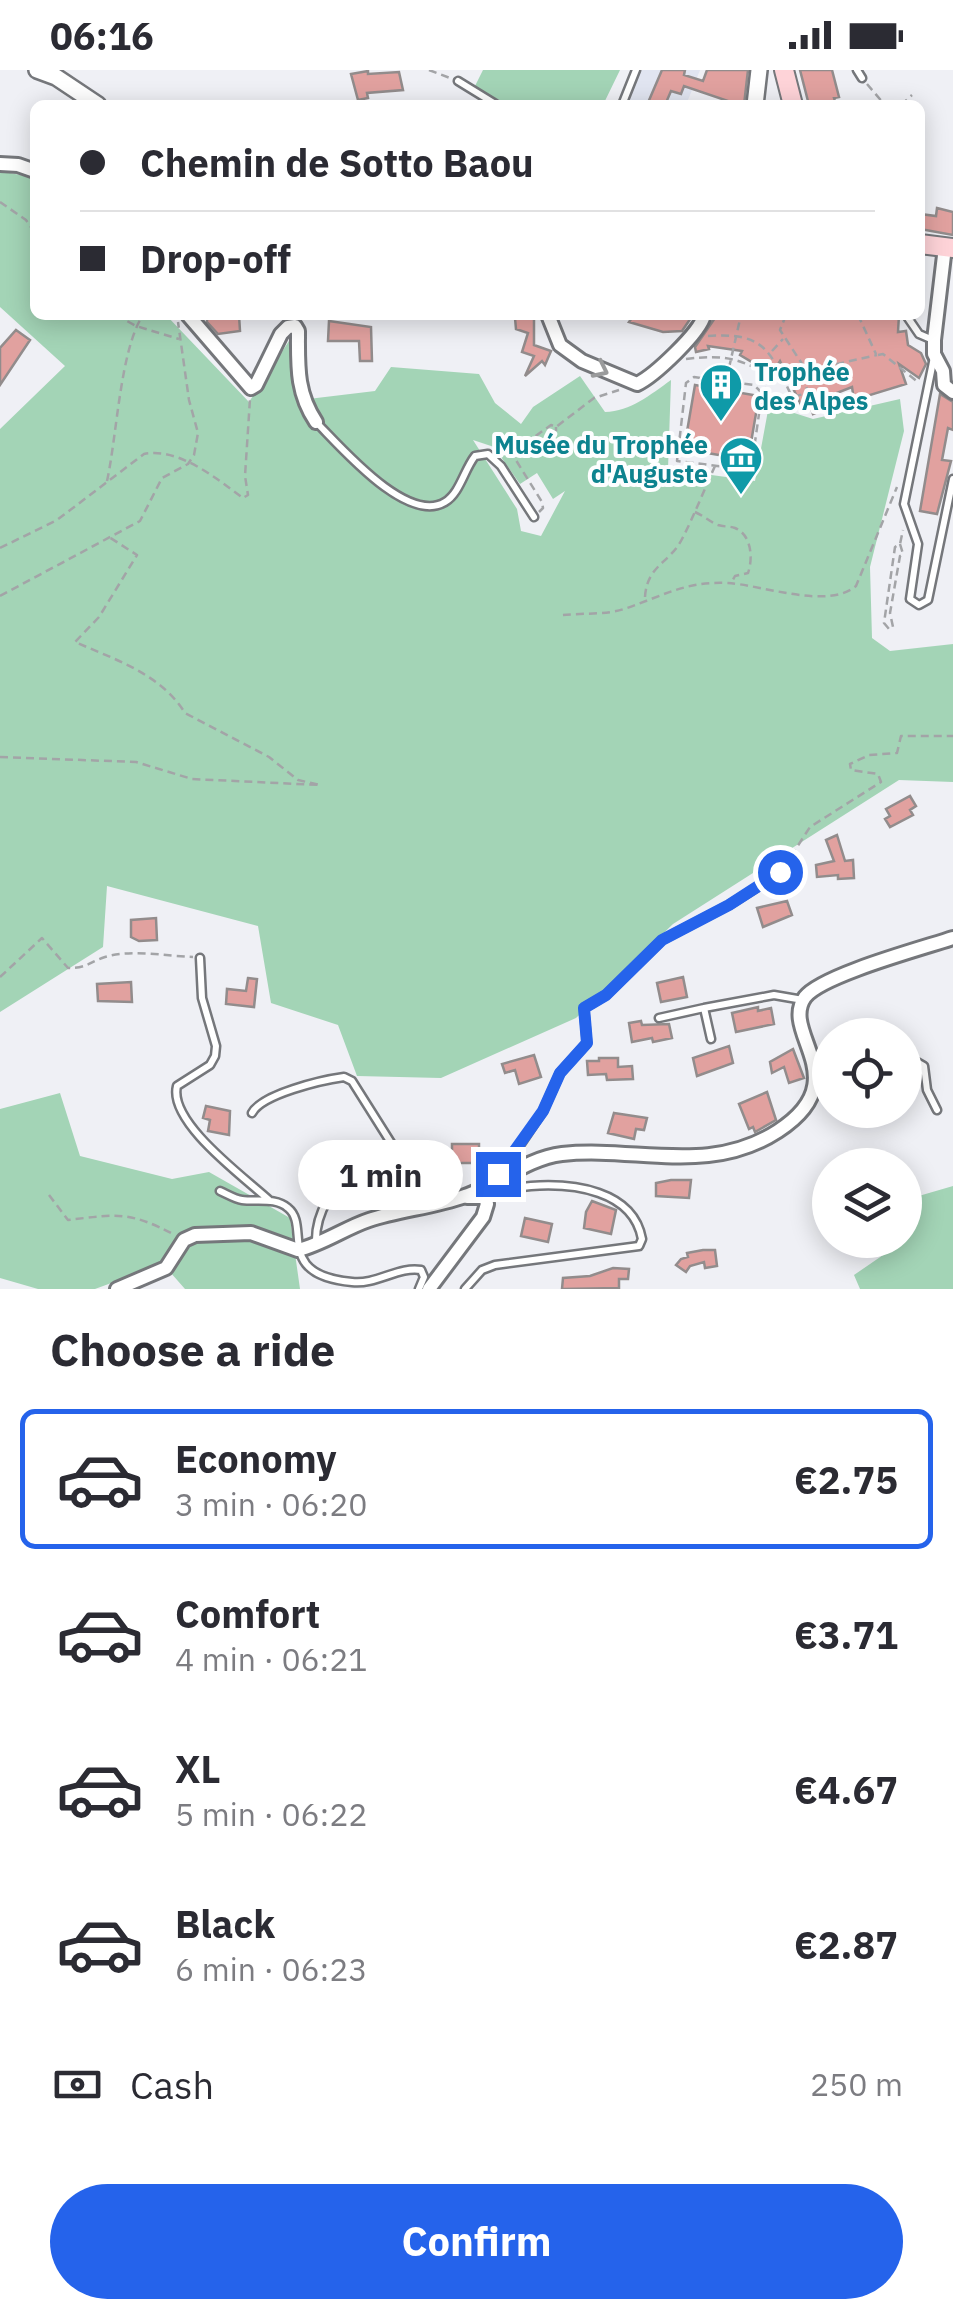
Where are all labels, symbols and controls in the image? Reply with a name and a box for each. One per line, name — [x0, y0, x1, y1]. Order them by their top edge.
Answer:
text: 06:16 — [50, 11, 154, 60]
text: Chemin de Sotto Baou — [140, 138, 534, 187]
text: Drop-off — [140, 234, 291, 283]
place label: Trophée des Alpes — [754, 355, 868, 417]
one-way arrow — [591, 357, 609, 377]
building icon: Trophée des Alpes — [698, 362, 744, 423]
place label: Musée du Trophée d'Auguste — [494, 428, 708, 490]
museum icon: Musée du Trophée d'Auguste — [718, 435, 764, 496]
route start — [758, 850, 803, 895]
map controls — [812, 1018, 922, 1258]
button: locate — [812, 1018, 922, 1128]
callout: 1 min — [298, 1139, 463, 1209]
button: layers — [812, 1148, 922, 1258]
route end — [476, 1152, 521, 1197]
text: 1 min — [339, 1154, 422, 1196]
text: Choose a ride — [50, 1320, 335, 1378]
icon: car — [55, 1434, 145, 1524]
text: Economy — [175, 1434, 337, 1483]
text: €2.75 — [794, 1455, 898, 1504]
text: 3 min · 06:20 — [175, 1483, 368, 1525]
icon: car — [55, 1589, 145, 1679]
text: Comfort — [175, 1589, 320, 1638]
text: €3.71 — [794, 1610, 898, 1659]
text: 4 min · 06:21 — [175, 1638, 368, 1680]
icon: car — [55, 1744, 145, 1834]
text: XL — [175, 1744, 221, 1793]
text: €4.67 — [794, 1765, 898, 1814]
text: 5 min · 06:22 — [175, 1793, 368, 1835]
icon: car — [55, 1899, 145, 1989]
text: Black — [175, 1899, 275, 1948]
text: €2.87 — [794, 1920, 898, 1969]
text: 6 min · 06:23 — [175, 1948, 368, 1990]
icon: cash — [50, 2057, 105, 2112]
text: Cash — [130, 2060, 214, 2109]
text: 250 m — [810, 2063, 903, 2105]
button: Confirm — [50, 2184, 903, 2299]

